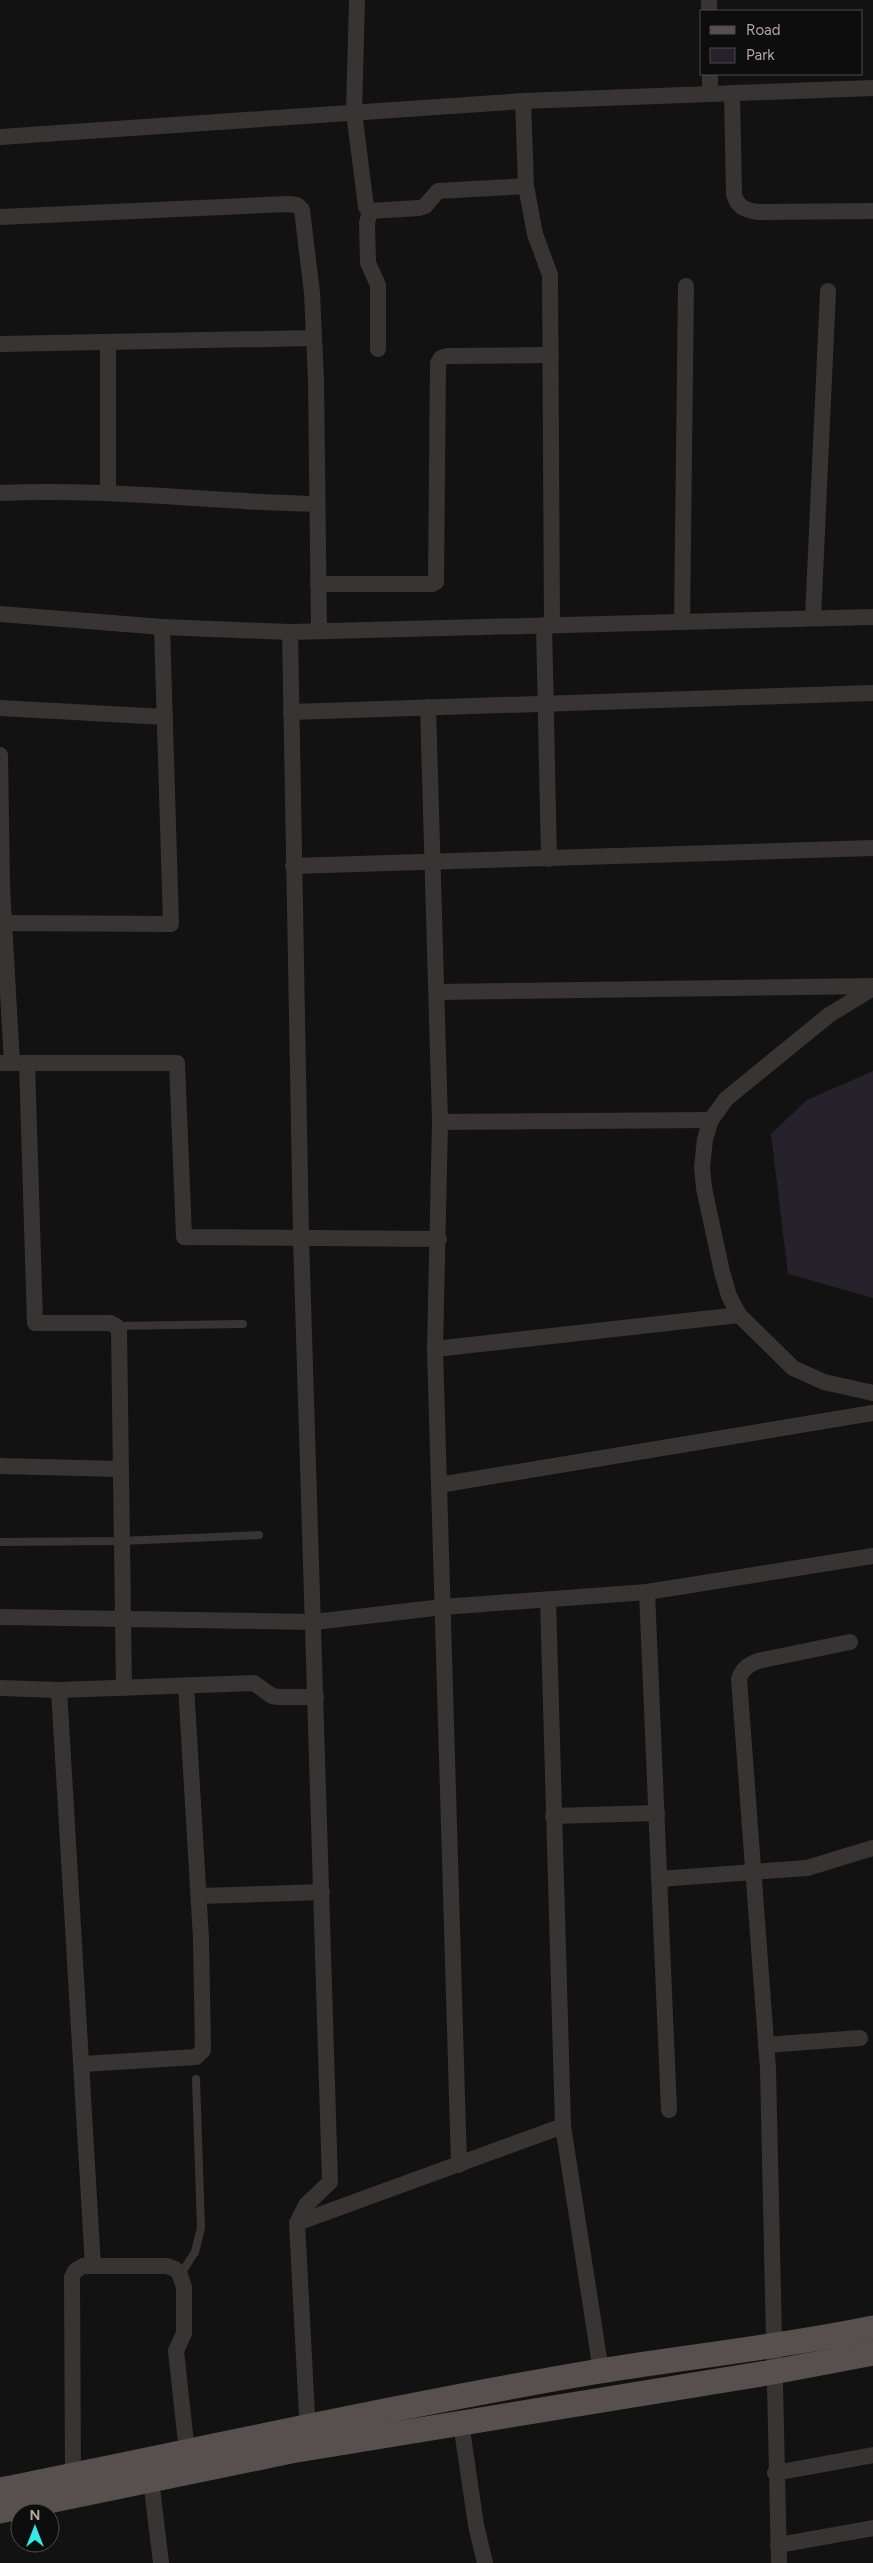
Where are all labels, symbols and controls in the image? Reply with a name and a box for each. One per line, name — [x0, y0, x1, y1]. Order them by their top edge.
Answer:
legend — [700, 10, 863, 75]
text: Road — [746, 21, 781, 39]
text: Park — [746, 46, 775, 64]
north arrow — [10, 2503, 60, 2553]
text: N — [30, 2507, 40, 2524]

